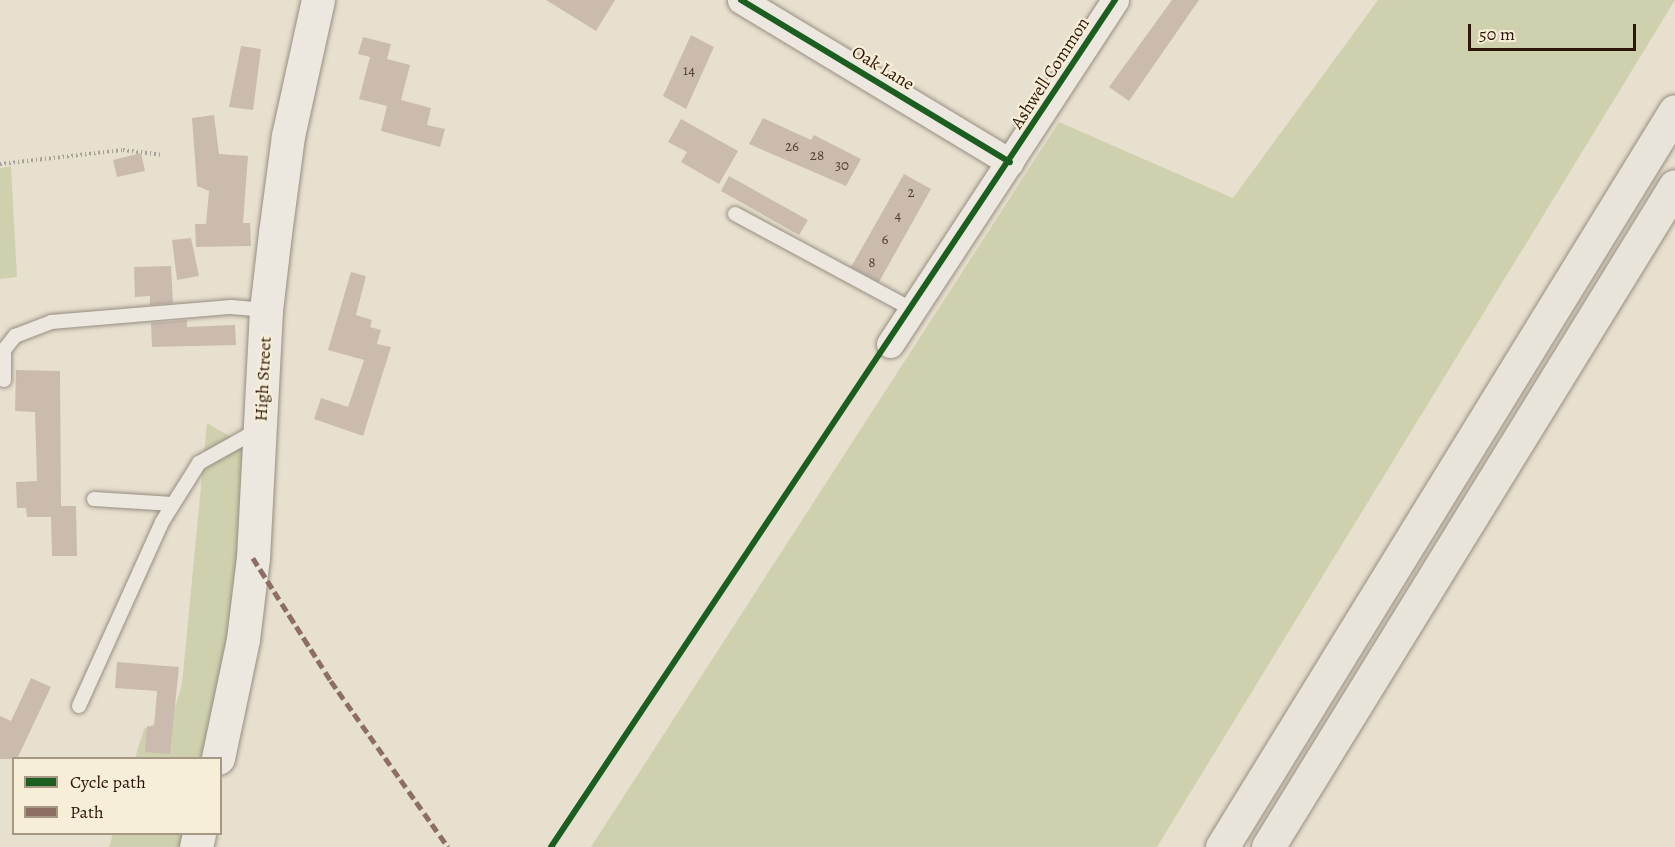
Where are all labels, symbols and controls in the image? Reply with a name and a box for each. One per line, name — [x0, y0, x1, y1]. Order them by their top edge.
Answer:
scale bar — [1471, 12, 1639, 50]
street label: Ashwell Common — [1006, 13, 1094, 133]
text: 50 m — [1479, 22, 1515, 46]
street label: Oak Lane — [848, 41, 918, 95]
house number: 14 — [683, 62, 695, 80]
house number: 26 — [785, 138, 799, 156]
house number: 28 — [810, 147, 824, 165]
house number: 30 — [835, 157, 849, 175]
house number: 2 — [907, 184, 915, 202]
house number: 4 — [895, 207, 901, 225]
house number: 6 — [882, 231, 888, 249]
house number: 8 — [868, 254, 876, 272]
street label: High Street — [250, 336, 276, 422]
legend — [12, 757, 222, 835]
text: Cycle path — [70, 770, 146, 794]
text: Path — [70, 800, 104, 824]

